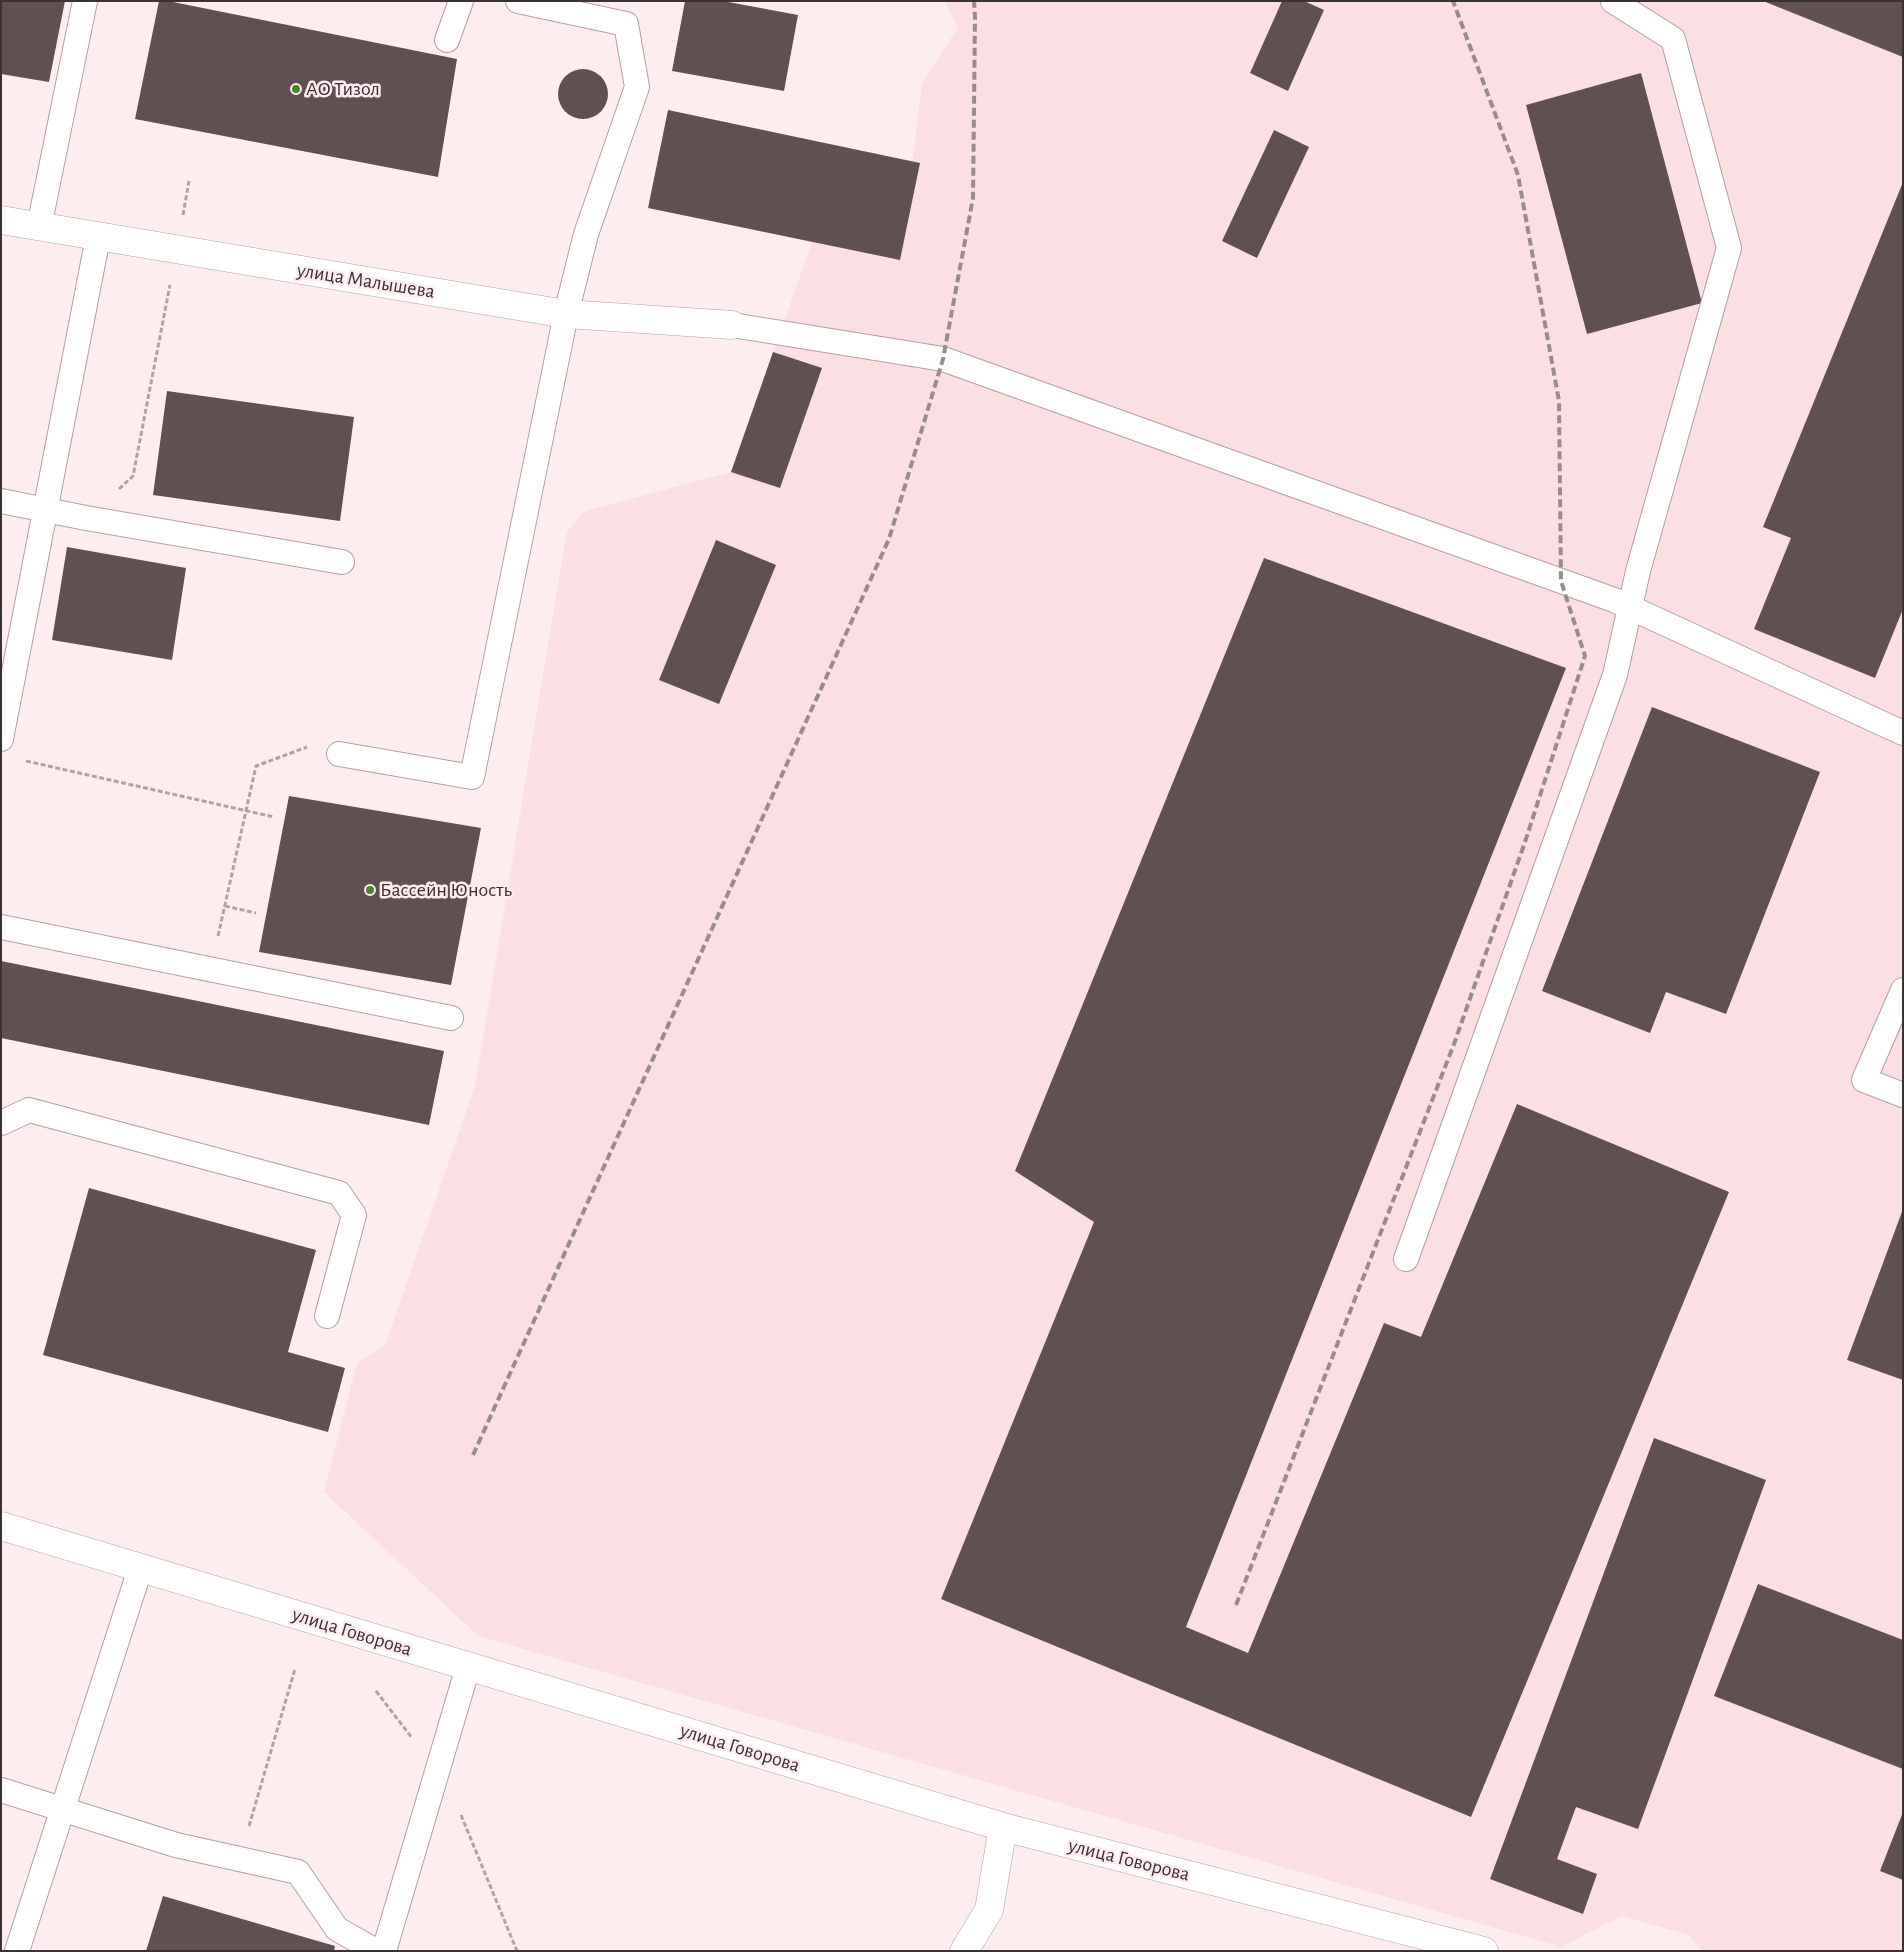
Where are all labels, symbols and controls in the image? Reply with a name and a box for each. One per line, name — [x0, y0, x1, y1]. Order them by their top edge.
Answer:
place label: АО Тизол — [306, 77, 380, 101]
marker: АО Тизол — [290, 83, 302, 95]
street label: улица Малышева — [295, 258, 437, 304]
place label: Бассейн Юность — [380, 878, 512, 902]
marker: Бассейн Юность — [364, 884, 376, 896]
street label: улица Говорова — [289, 1602, 415, 1662]
street label: улица Говорова — [677, 1718, 803, 1778]
street label: улица Говорова — [1066, 1833, 1192, 1887]

